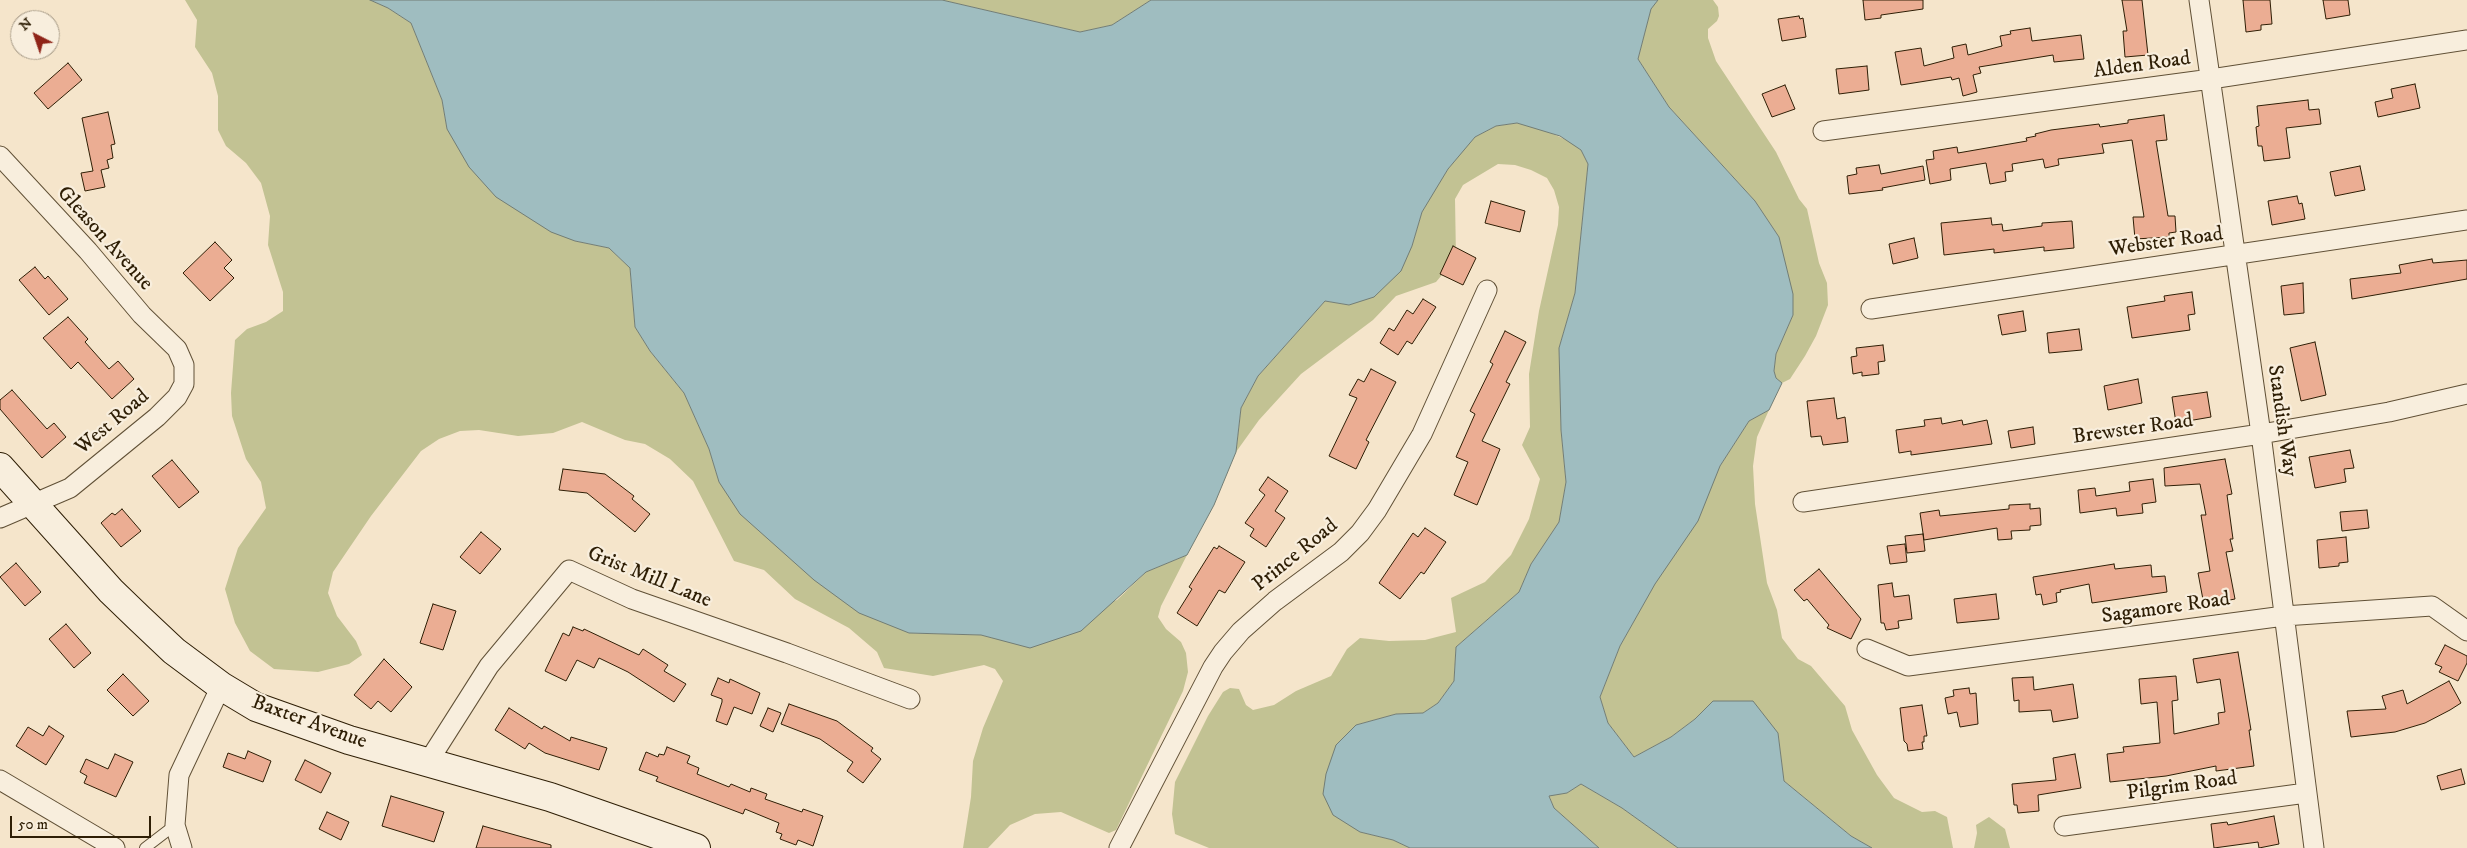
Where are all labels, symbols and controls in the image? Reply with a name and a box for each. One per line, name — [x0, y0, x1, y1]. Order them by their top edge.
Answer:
north arrow — [10, 10, 60, 60]
text: N — [16, 14, 36, 35]
street label: Alden Road — [2092, 47, 2192, 85]
street label: Gleason Avenue — [51, 182, 157, 296]
street label: Webster Road — [2107, 223, 2225, 263]
street label: Standish Way — [2261, 363, 2301, 479]
street label: West Road — [71, 385, 155, 461]
street label: Brewster Road — [2071, 409, 2195, 451]
street label: Prince Road — [1248, 514, 1344, 598]
street label: Grist Mill Lane — [583, 542, 715, 614]
street label: Sagamore Road — [2100, 588, 2232, 630]
street label: Baxter Avenue — [248, 690, 370, 756]
street label: Pilgrim Road — [2125, 767, 2239, 807]
scale bar — [12, 806, 154, 838]
text: 50 m — [18, 815, 48, 834]

